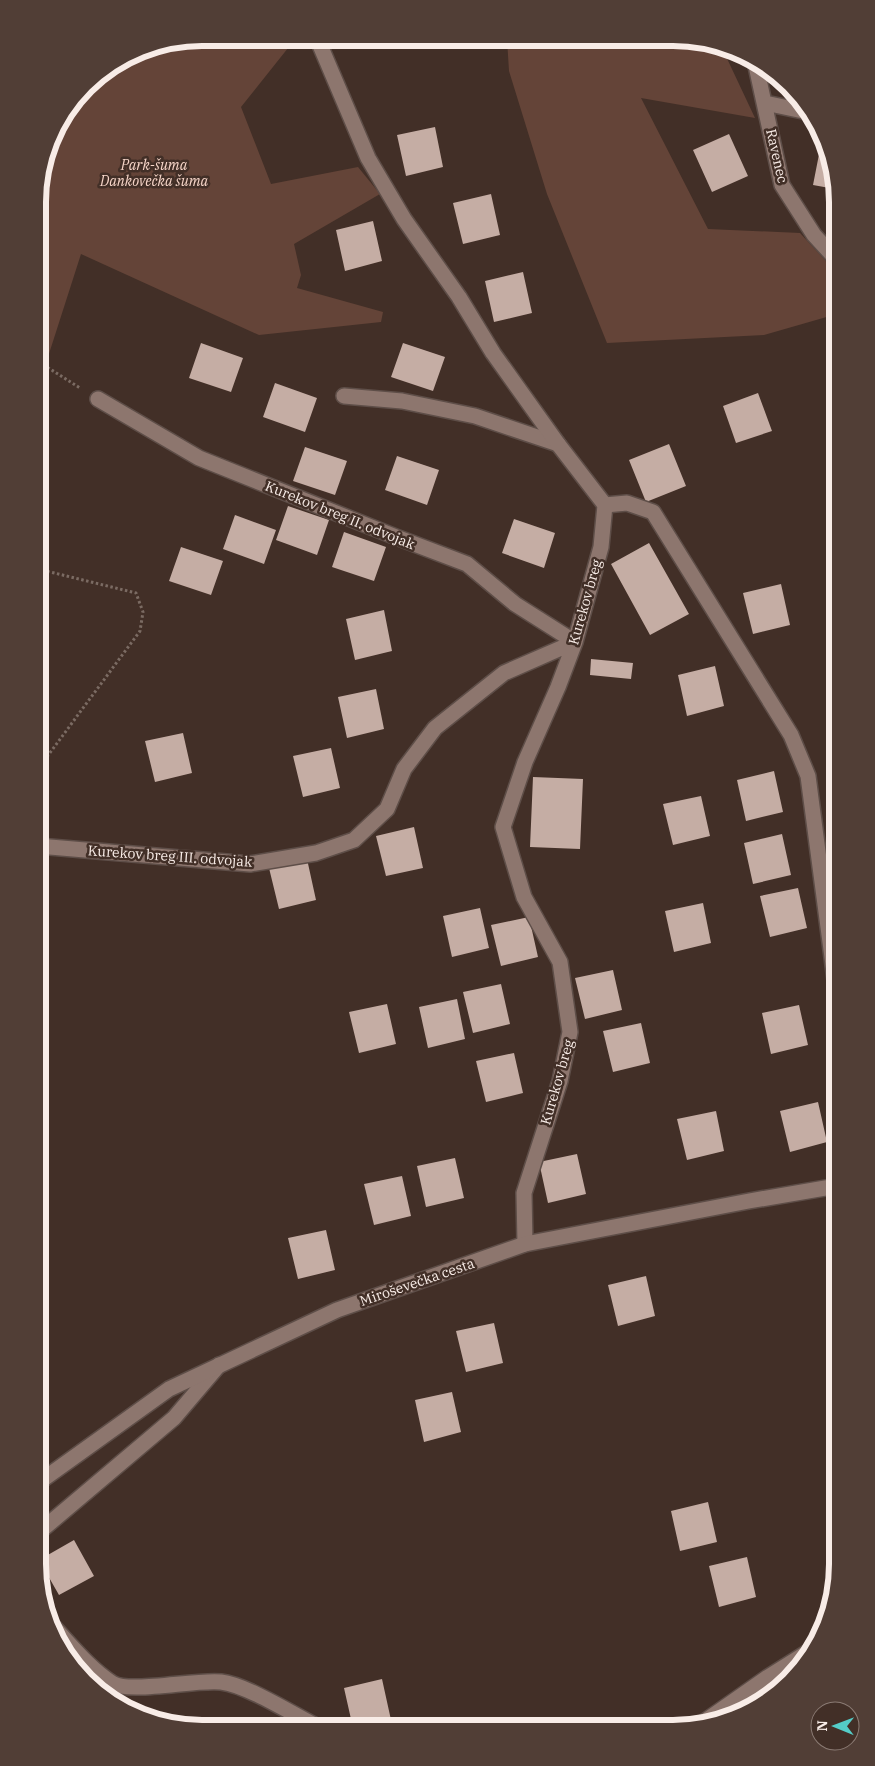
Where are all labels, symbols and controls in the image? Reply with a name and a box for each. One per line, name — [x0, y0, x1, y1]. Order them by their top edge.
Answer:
street label: Ravenec — [762, 127, 792, 185]
park label: Park-šuma Dankovečka šuma — [99, 156, 208, 190]
street label: Kurekov breg II. odvojak — [263, 477, 418, 554]
street label: Kurekov breg — [564, 557, 606, 647]
street label: Kurekov breg III. odvojak — [87, 841, 254, 871]
street label: Kurekov breg — [536, 1037, 578, 1127]
street label: Miroševečka cesta — [357, 1254, 477, 1310]
north arrow — [810, 1701, 860, 1751]
text: N — [813, 1720, 831, 1731]

